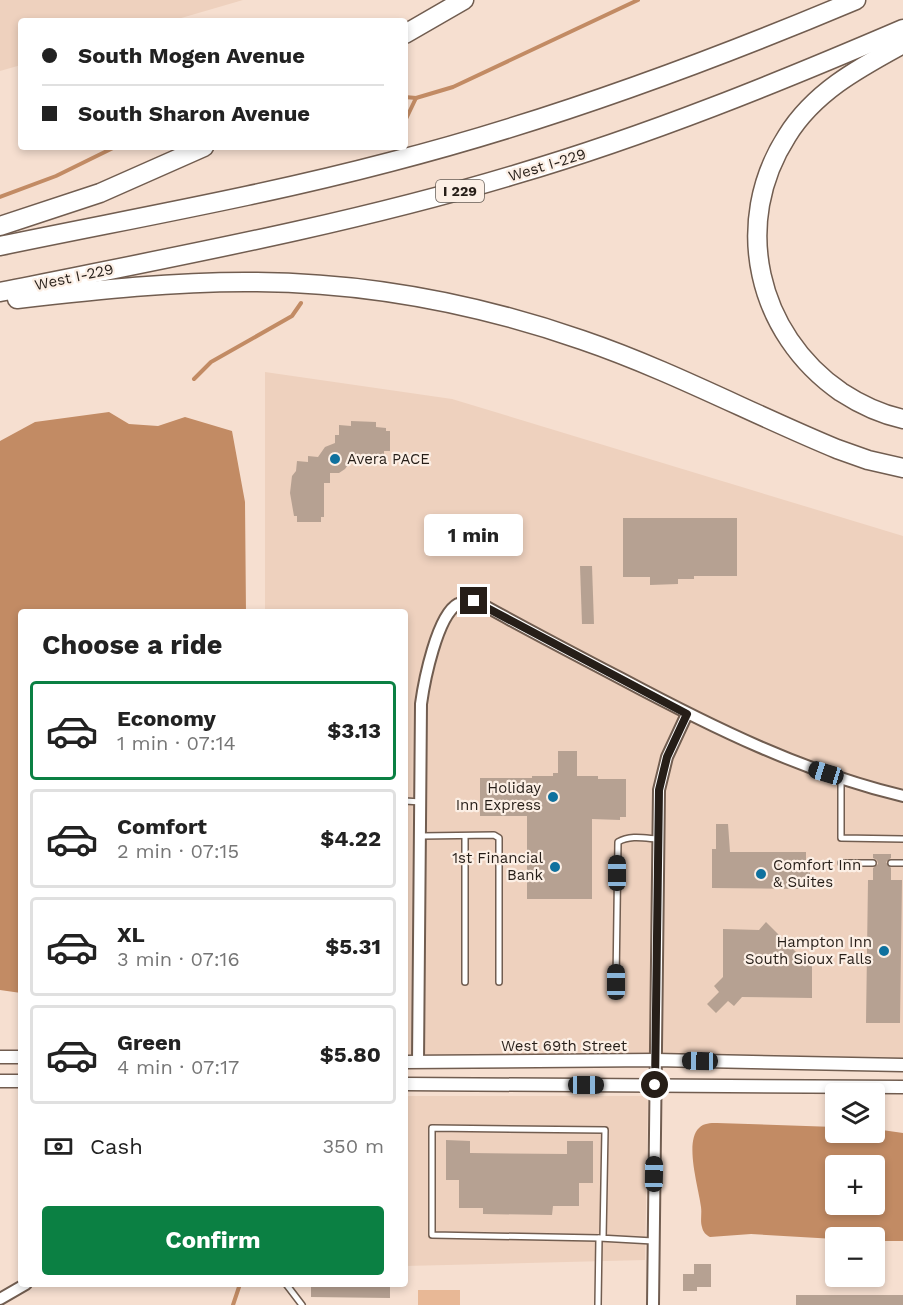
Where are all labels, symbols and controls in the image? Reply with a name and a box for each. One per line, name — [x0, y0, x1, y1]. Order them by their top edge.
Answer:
text: South Mogen Avenue — [78, 43, 305, 68]
text: South Sharon Avenue — [78, 101, 310, 126]
street label: West I-229 — [506, 145, 588, 185]
road number: I 229 — [436, 180, 484, 202]
street label: West I-229 — [33, 260, 115, 294]
place label: Avera PACE — [347, 450, 430, 468]
marker: Avera PACE — [328, 452, 342, 466]
callout: 1 min — [424, 514, 524, 556]
text: 1 min — [448, 523, 499, 547]
route end — [460, 587, 487, 614]
text: Choose a ride — [42, 629, 222, 661]
icon: car — [45, 704, 99, 758]
text: Economy — [117, 706, 216, 731]
text: $3.13 — [327, 718, 381, 743]
text: 1 min · 07:14 — [117, 731, 236, 755]
car — [806, 759, 846, 787]
place label: Holiday Inn Express — [456, 779, 541, 814]
marker: Holiday Inn Express — [546, 790, 560, 804]
icon: car — [45, 812, 99, 866]
text: Comfort — [117, 814, 207, 839]
text: $4.22 — [320, 826, 381, 851]
text: 2 min · 07:15 — [117, 839, 239, 863]
place label: 1st Financial Bank — [452, 849, 543, 884]
car — [608, 855, 626, 891]
place label: Comfort Inn & Suites — [773, 856, 861, 891]
marker: 1st Financial Bank — [548, 860, 562, 874]
marker: Comfort Inn & Suites — [754, 867, 768, 881]
icon: car — [45, 920, 99, 974]
text: XL — [117, 922, 145, 947]
place label: Hampton Inn South Sioux Falls — [745, 933, 872, 968]
text: $5.31 — [325, 934, 381, 959]
marker: Hampton Inn South Sioux Falls — [877, 944, 891, 958]
text: 3 min · 07:16 — [117, 947, 240, 971]
car — [607, 964, 625, 1000]
icon: car — [45, 1028, 99, 1082]
text: Green — [117, 1030, 181, 1055]
street label: West 69th Street — [501, 1037, 628, 1055]
text: $5.80 — [320, 1042, 381, 1067]
car — [682, 1052, 718, 1070]
text: 4 min · 07:17 — [117, 1055, 239, 1079]
route start — [641, 1071, 668, 1098]
car — [568, 1076, 604, 1094]
map controls — [825, 1083, 885, 1287]
button: layers — [825, 1083, 885, 1143]
icon: cash — [42, 1130, 75, 1163]
text: Cash — [90, 1134, 143, 1159]
text: 350 m — [322, 1134, 384, 1158]
button: + — [825, 1155, 885, 1215]
car — [645, 1156, 663, 1192]
button: Confirm — [42, 1206, 384, 1275]
button: − — [825, 1227, 885, 1287]

